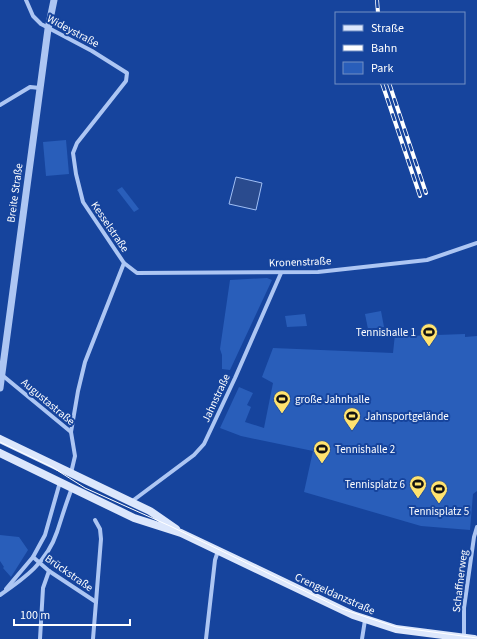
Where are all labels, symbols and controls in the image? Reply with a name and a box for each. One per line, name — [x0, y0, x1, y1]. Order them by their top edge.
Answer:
street label: Wideystraße — [44, 11, 102, 51]
legend — [335, 12, 465, 84]
text: Straße — [371, 20, 404, 37]
text: Bahn — [371, 40, 397, 57]
text: Park — [371, 60, 393, 77]
street label: Breite Straße — [3, 162, 27, 224]
street label: Kesselstraße — [88, 199, 133, 256]
street label: Kronenstraße — [268, 253, 332, 271]
sports icon: Tennishalle 1 — [419, 322, 439, 347]
place label: Tennishalle 1 — [356, 325, 416, 340]
street label: Jahnstraße — [198, 371, 234, 425]
street label: Augustastraße — [18, 375, 78, 429]
sports icon: große Jahnhalle — [272, 389, 292, 414]
place label: große Jahnhalle — [295, 392, 370, 407]
sports icon: Jahnsportgelände — [342, 406, 362, 431]
place label: Jahnsportgelände — [365, 409, 449, 424]
sports icon: Tennishalle 2 — [312, 439, 332, 464]
place label: Tennishalle 2 — [335, 442, 395, 457]
sports icon: Tennisplatz 6 — [408, 474, 428, 499]
place label: Tennisplatz 6 — [345, 477, 406, 492]
sports icon: Tennisplatz 5 — [429, 479, 449, 504]
place label: Tennisplatz 5 — [409, 504, 469, 519]
street label: Schaffnerweg — [449, 548, 471, 613]
street label: Brückstraße — [42, 551, 97, 595]
street label: Crengeldanzstraße — [292, 570, 378, 619]
scale bar — [14, 601, 130, 627]
text: 100 m — [20, 607, 50, 624]

